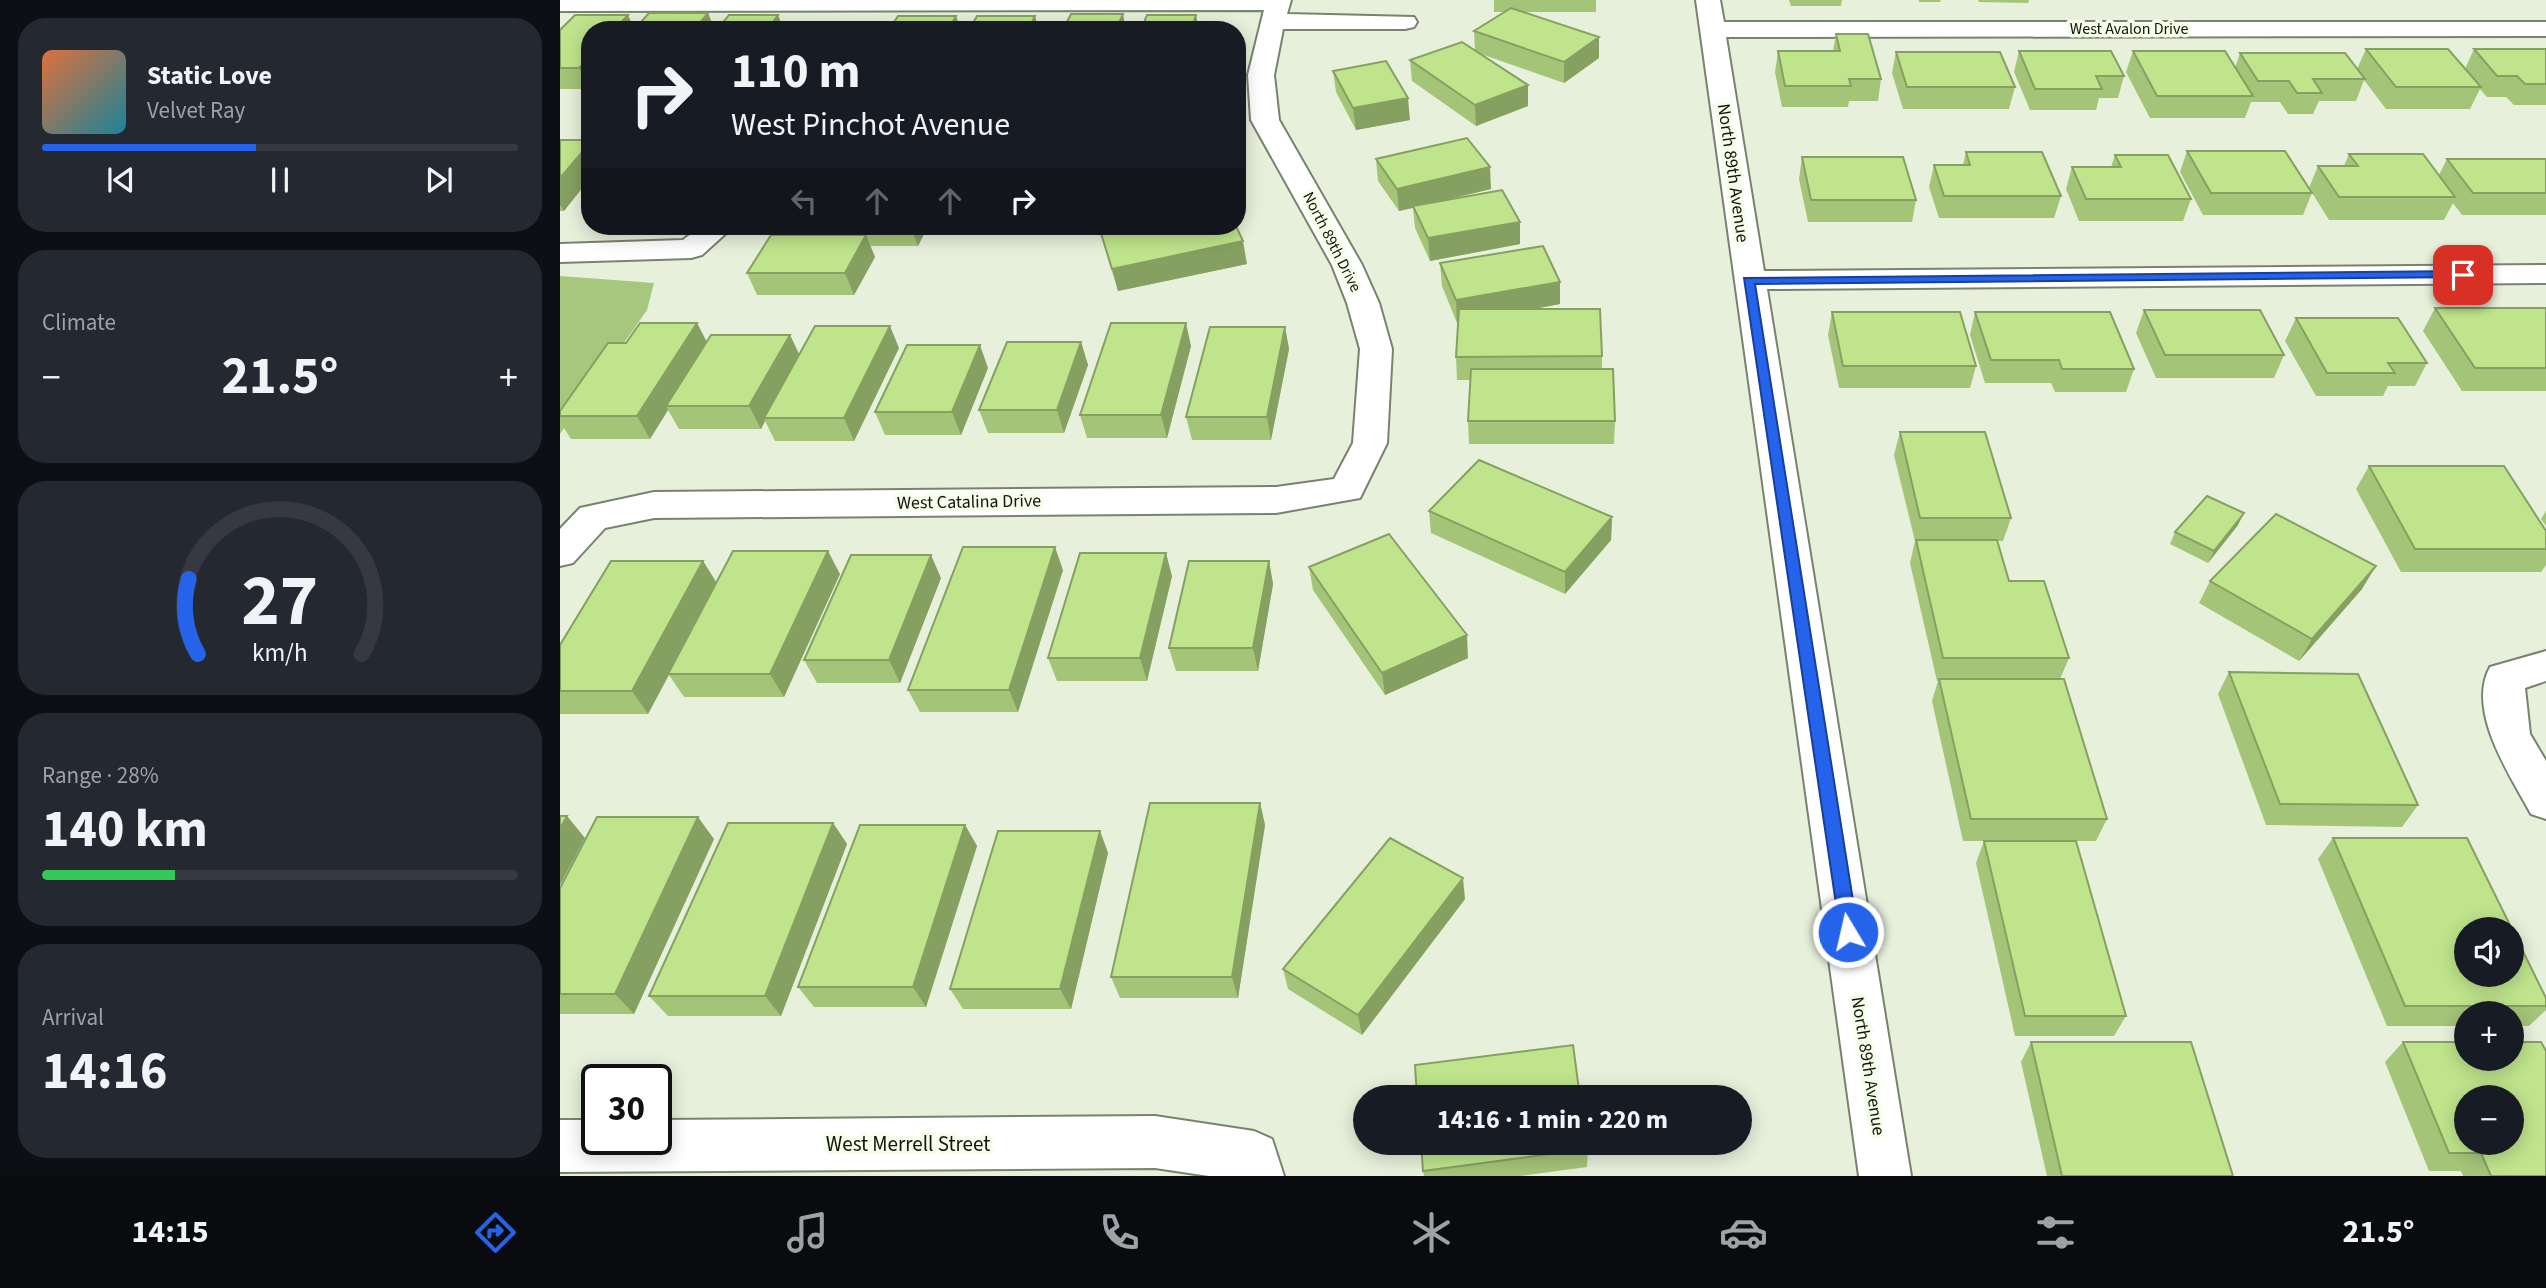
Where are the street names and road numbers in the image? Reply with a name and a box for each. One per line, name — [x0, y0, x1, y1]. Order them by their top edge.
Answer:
street label: West Avalon Drive — [2070, 18, 2188, 40]
street label: North 89th Avenue — [1711, 102, 1755, 244]
street label: North 89th Drive — [1297, 188, 1367, 296]
street label: West Catalina Drive — [897, 488, 1041, 516]
street label: North 89th Avenue — [1845, 995, 1891, 1137]
street label: West Merrell Street — [826, 1129, 990, 1159]

